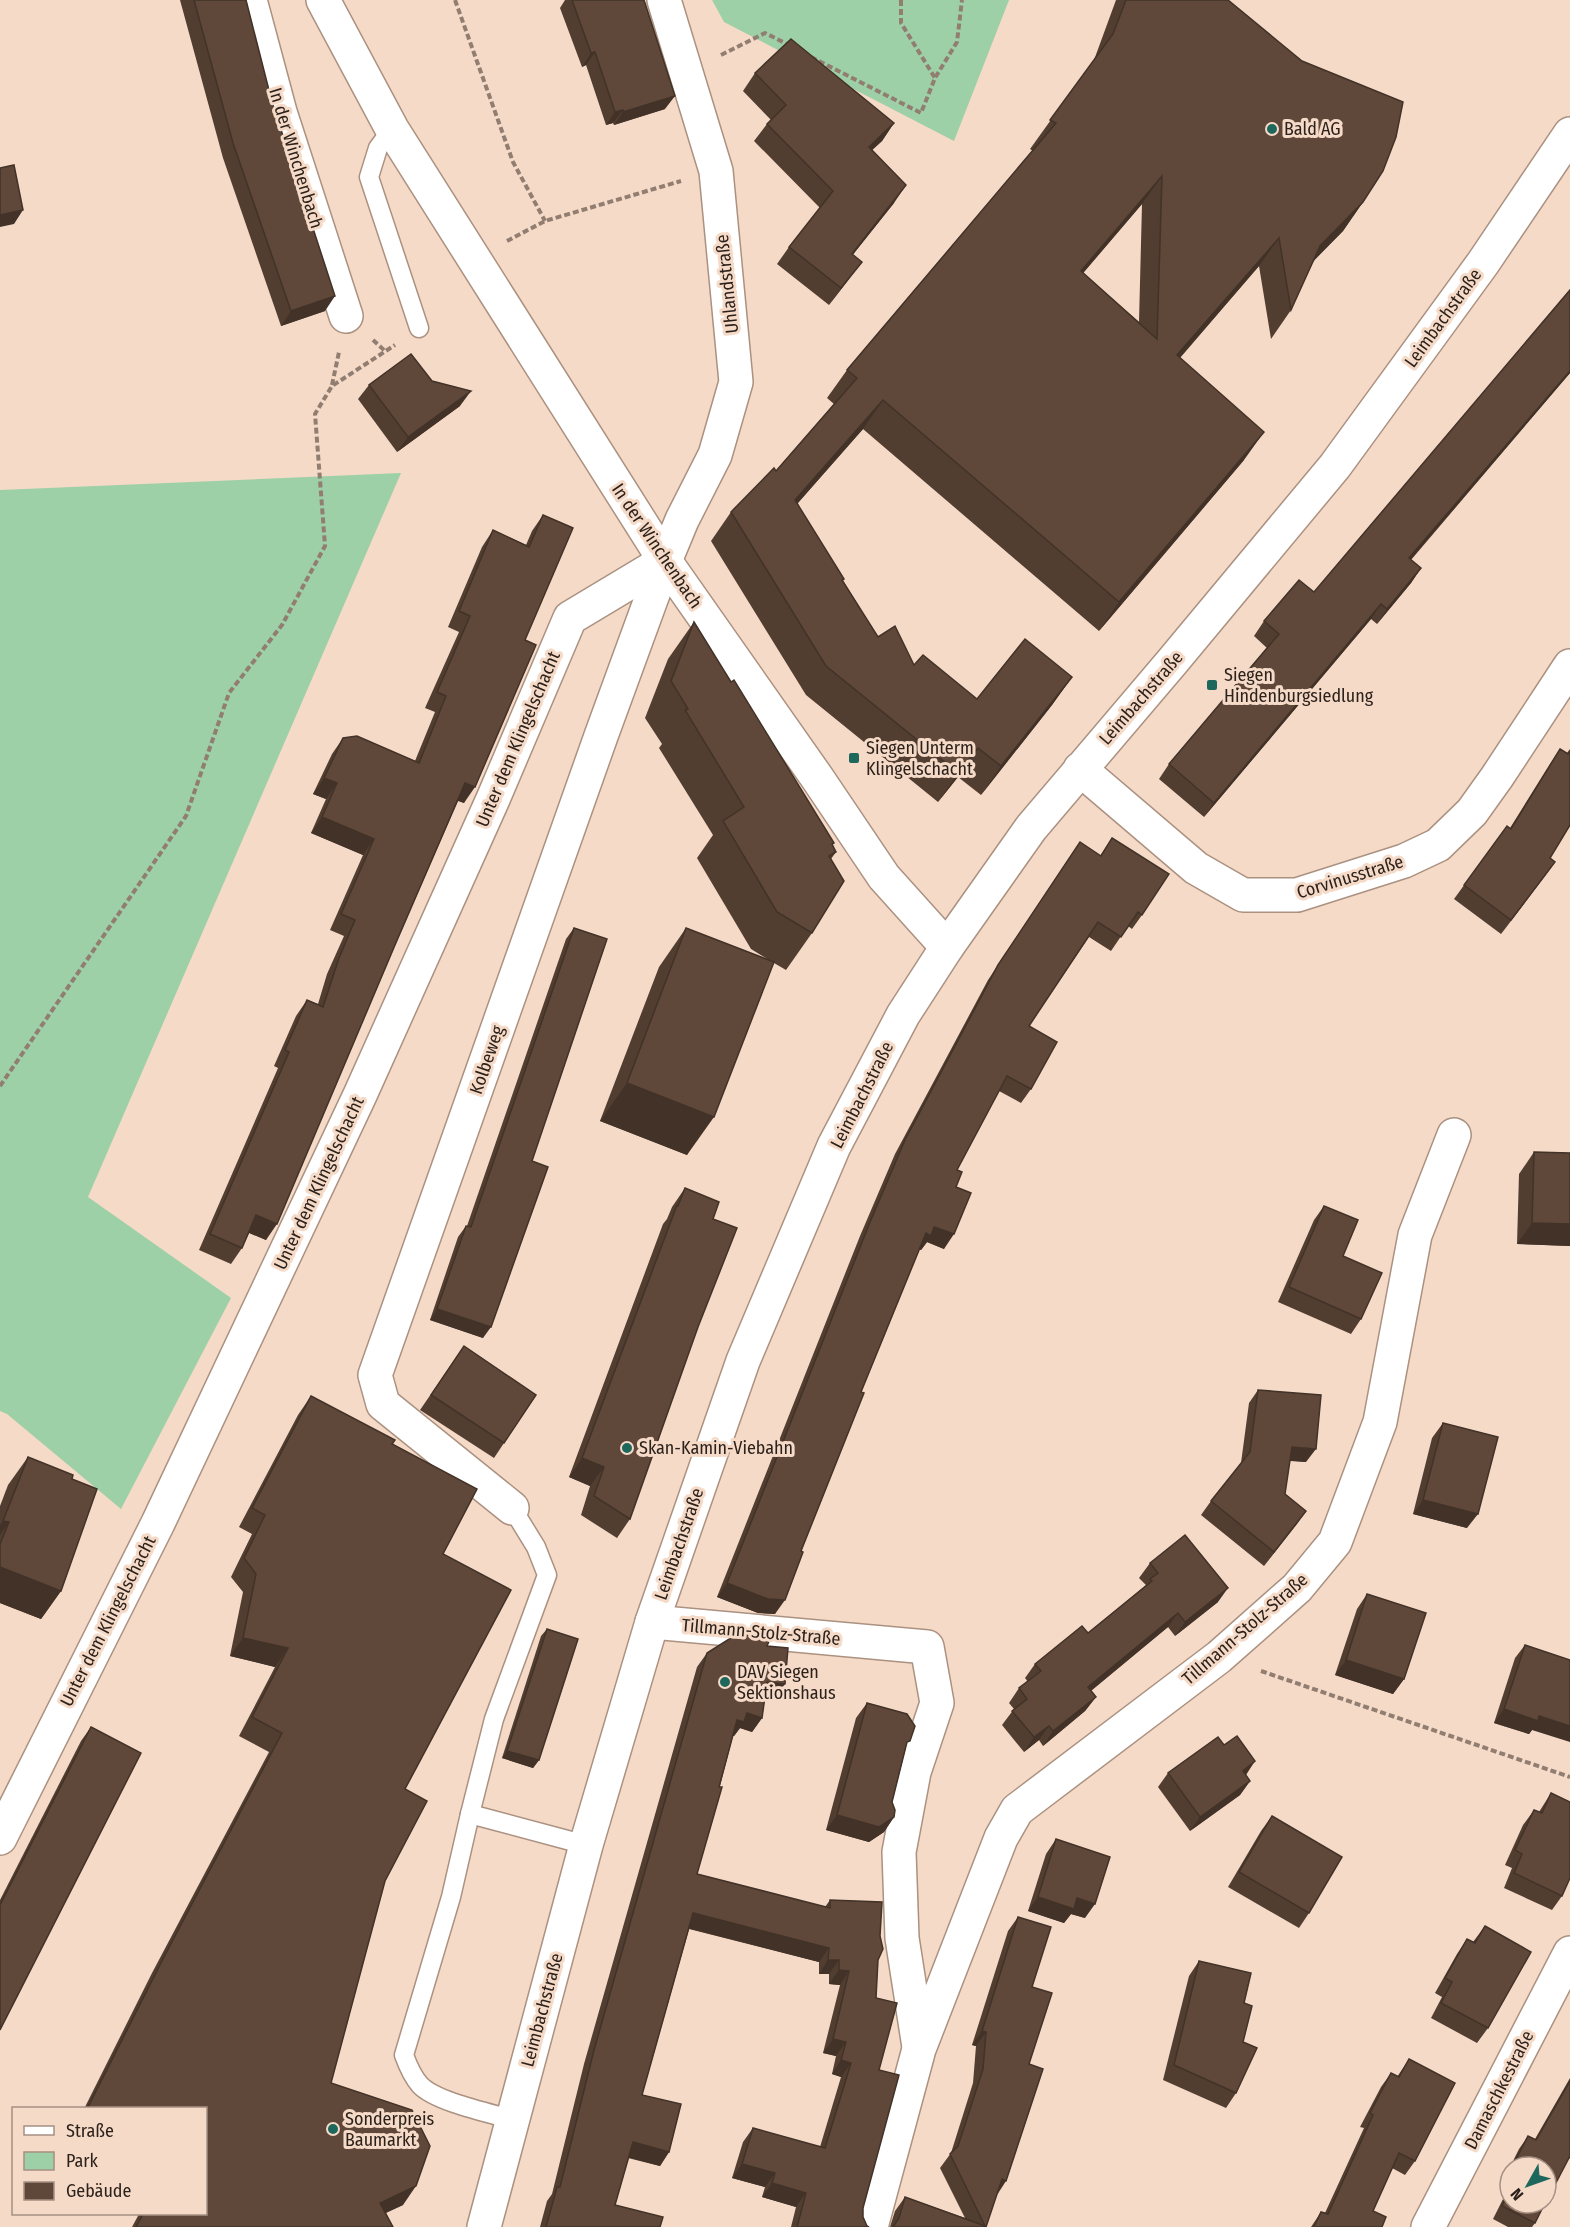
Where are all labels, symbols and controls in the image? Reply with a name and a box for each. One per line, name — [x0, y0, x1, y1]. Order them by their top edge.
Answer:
street label: In der Winchenbach — [264, 85, 328, 231]
place label: Bald AG — [1284, 118, 1341, 140]
marker: Bald AG — [1265, 122, 1279, 136]
street label: Uhlandstraße — [711, 233, 743, 335]
street label: Leimbachstraße — [1400, 264, 1486, 372]
street label: In der Winchenbach — [607, 479, 707, 613]
street label: Leimbachstraße — [1094, 647, 1188, 749]
street label: Unter dem Klingelschacht — [471, 648, 565, 830]
place label: Siegen Hindenburgsiedlung — [1224, 664, 1374, 707]
marker: Siegen Hindenburgsiedlung — [1205, 678, 1219, 692]
place label: Siegen Unterm Klingelschacht — [866, 737, 974, 780]
marker: Siegen Unterm Klingelschacht — [847, 751, 861, 765]
street label: Corvinusstraße — [1294, 850, 1406, 904]
street label: Kolbeweg — [465, 1022, 509, 1097]
street label: Leimbachstraße — [826, 1038, 898, 1152]
street label: Unter dem Klingelschacht — [269, 1093, 369, 1273]
place label: Skan-Kamin-Viebahn — [639, 1437, 793, 1459]
marker: Skan-Kamin-Viebahn — [620, 1441, 634, 1455]
street label: Leimbachstraße — [650, 1485, 708, 1603]
street label: Unter dem Klingelschacht — [55, 1532, 161, 1710]
street label: Tillmann-Stolz-Straße — [1178, 1568, 1312, 1690]
street label: Tillmann-Stolz-Straße — [681, 1614, 841, 1650]
place label: DAV Siegen Sektionshaus — [737, 1661, 836, 1704]
marker: DAV Siegen Sektionshaus — [718, 1675, 732, 1689]
street label: Leimbachstraße — [516, 1951, 568, 2069]
street label: Damaschkestraße — [1460, 2027, 1538, 2153]
legend — [12, 2107, 207, 2215]
place label: Sonderpreis Baumarkt — [345, 2108, 434, 2151]
text: Straße — [66, 2120, 114, 2142]
marker: Sonderpreis Baumarkt — [326, 2122, 340, 2136]
text: Park — [66, 2150, 99, 2172]
north arrow — [1498, 2155, 1558, 2215]
text: Gebäude — [66, 2180, 132, 2202]
text: N — [1507, 2185, 1527, 2204]

